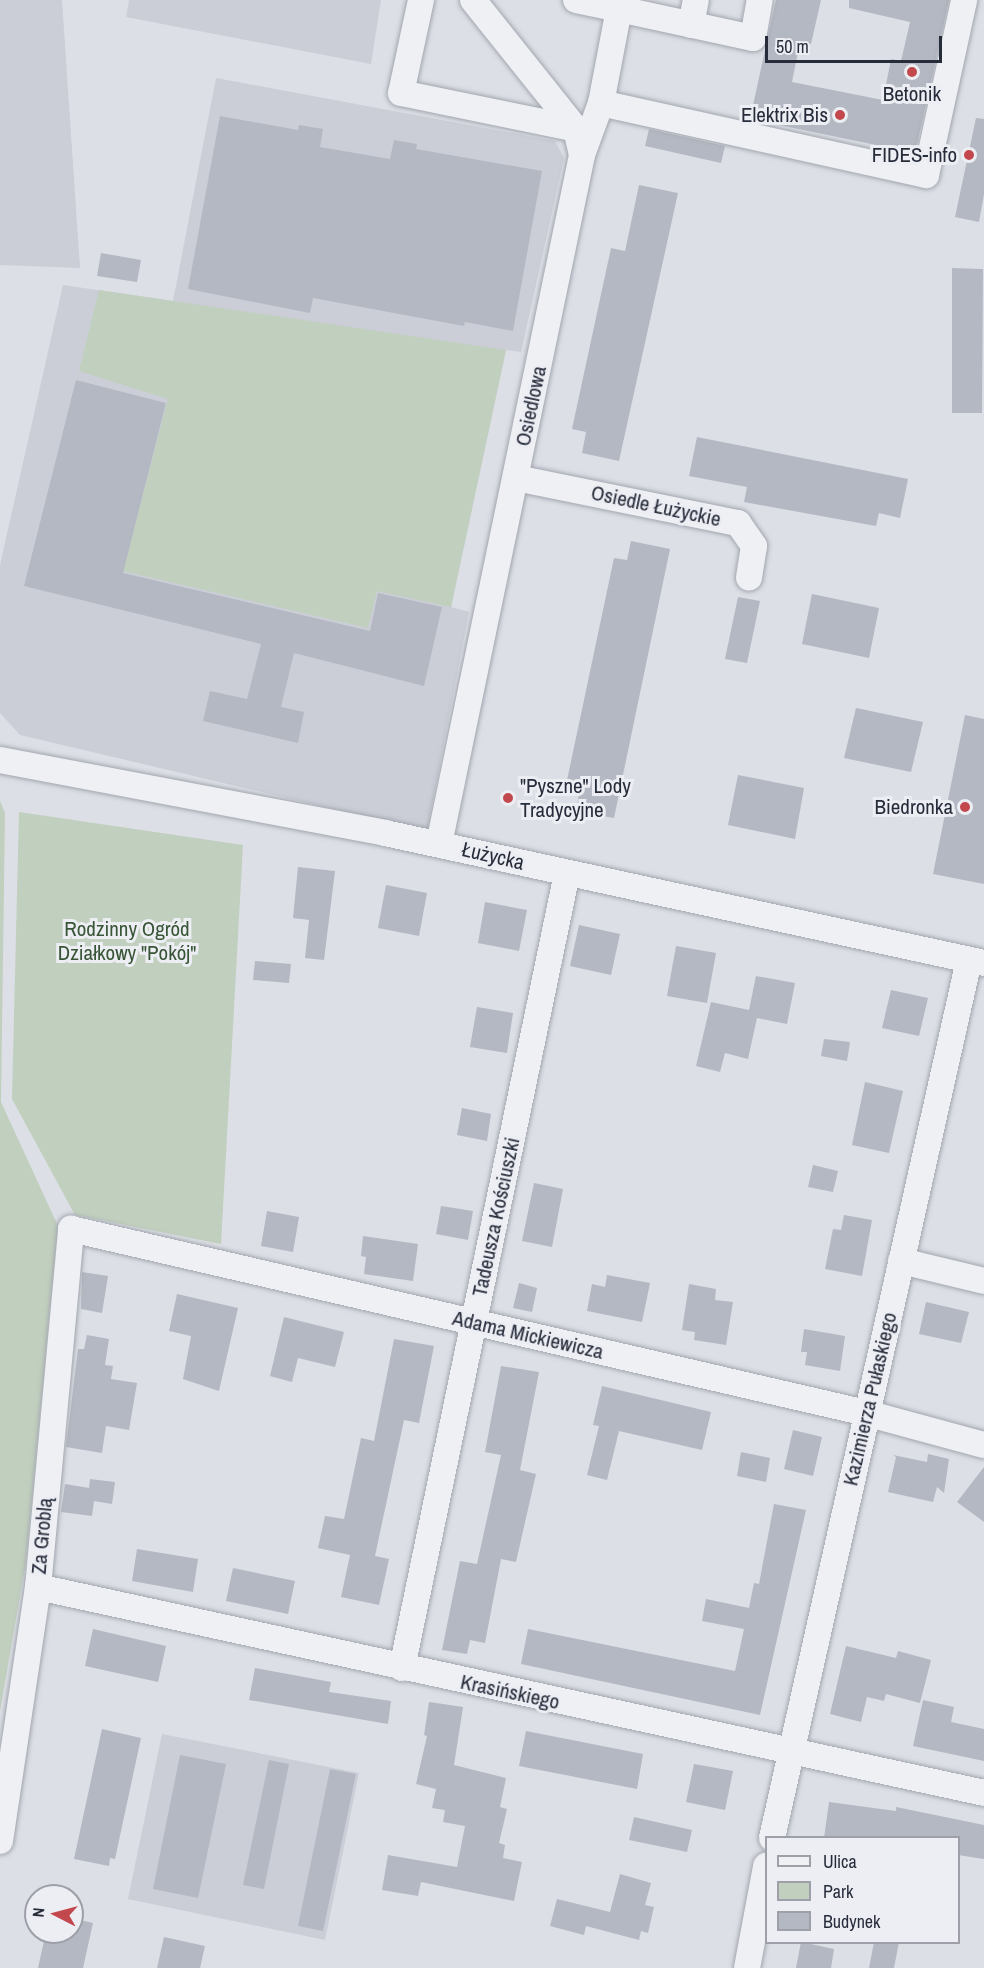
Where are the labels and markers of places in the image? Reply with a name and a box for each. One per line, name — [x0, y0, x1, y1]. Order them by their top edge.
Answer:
marker: Betonik — [905, 65, 919, 79]
place label: Betonik — [883, 81, 941, 107]
place label: Elektrix Bis — [741, 102, 828, 128]
marker: Elektrix Bis — [833, 108, 847, 122]
place label: FIDES-info — [872, 142, 957, 168]
marker: FIDES-info — [962, 148, 976, 162]
place label: "Pyszne" Lody Tradycyjne — [520, 773, 631, 823]
marker: "Pyszne" Lody Tradycyjne — [501, 791, 515, 805]
place label: Biedronka — [875, 794, 953, 820]
marker: Biedronka — [958, 800, 972, 814]

